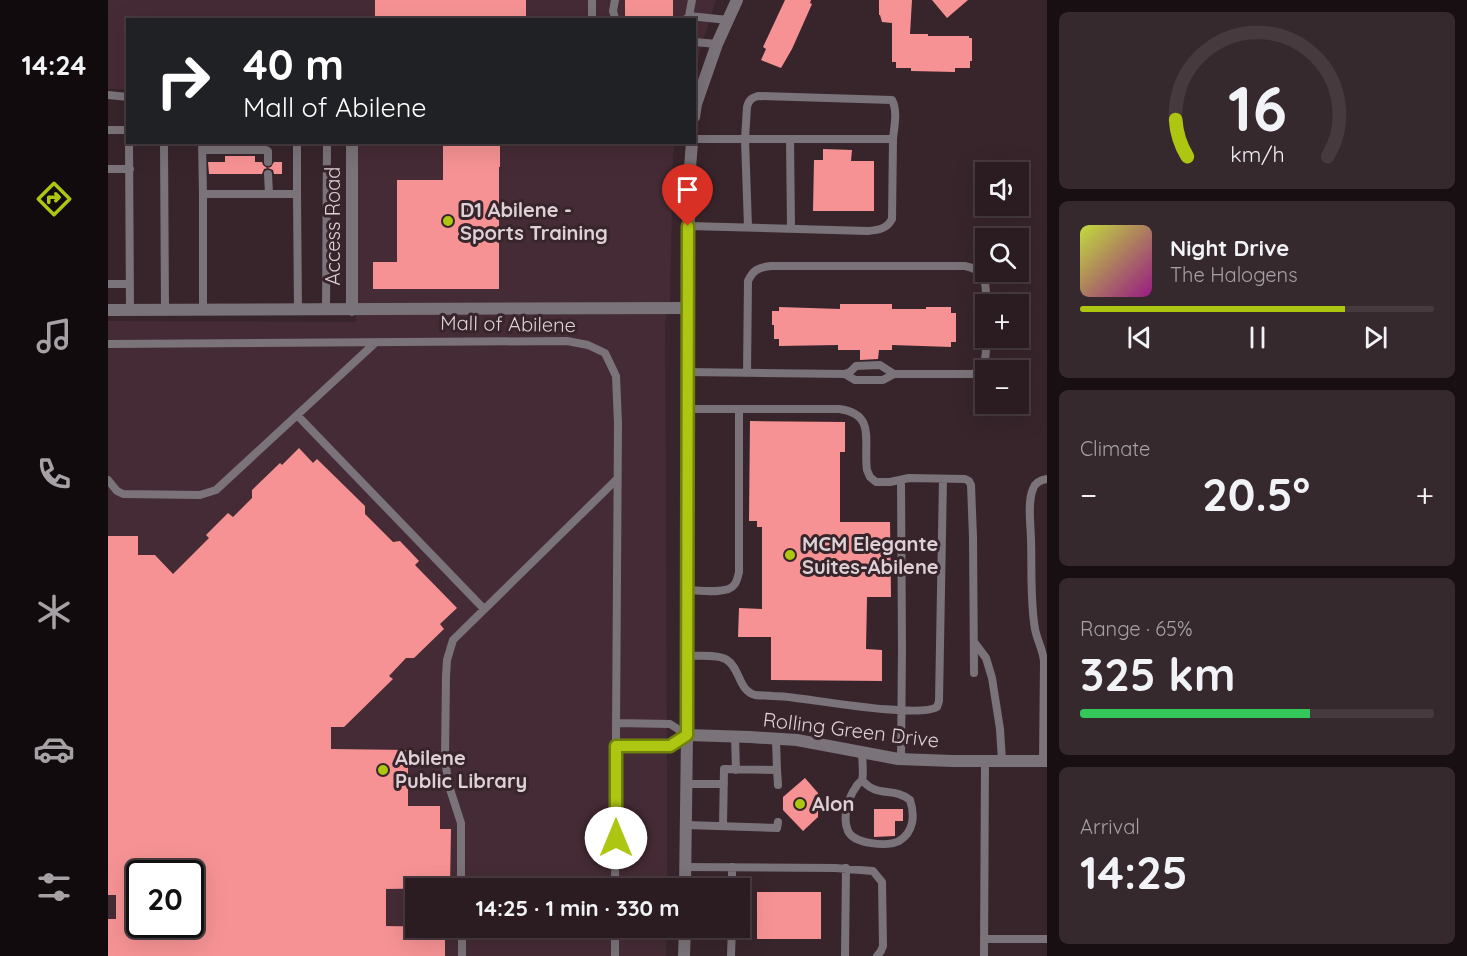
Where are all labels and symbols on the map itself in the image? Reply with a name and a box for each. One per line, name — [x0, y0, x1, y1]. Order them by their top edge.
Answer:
pin — [662, 164, 713, 226]
street label: Access Road — [320, 167, 345, 285]
place label: D1 Abilene - Sports Training — [460, 197, 608, 245]
marker: D1 Abilene - Sports Training — [441, 214, 455, 228]
street label: Mall of Abilene — [440, 310, 576, 337]
place label: MCM Elegante Suites-Abilene — [802, 531, 939, 579]
marker: MCM Elegante Suites-Abilene — [783, 548, 797, 562]
street label: Rolling Green Drive — [762, 706, 941, 753]
place label: Abilene Public Library — [395, 745, 527, 793]
marker: Abilene Public Library — [376, 763, 390, 777]
place label: Alon — [812, 791, 854, 816]
marker: Alon — [793, 797, 807, 811]
position arrow — [584, 806, 648, 870]
speed limit sign: 20 — [126, 860, 204, 938]

